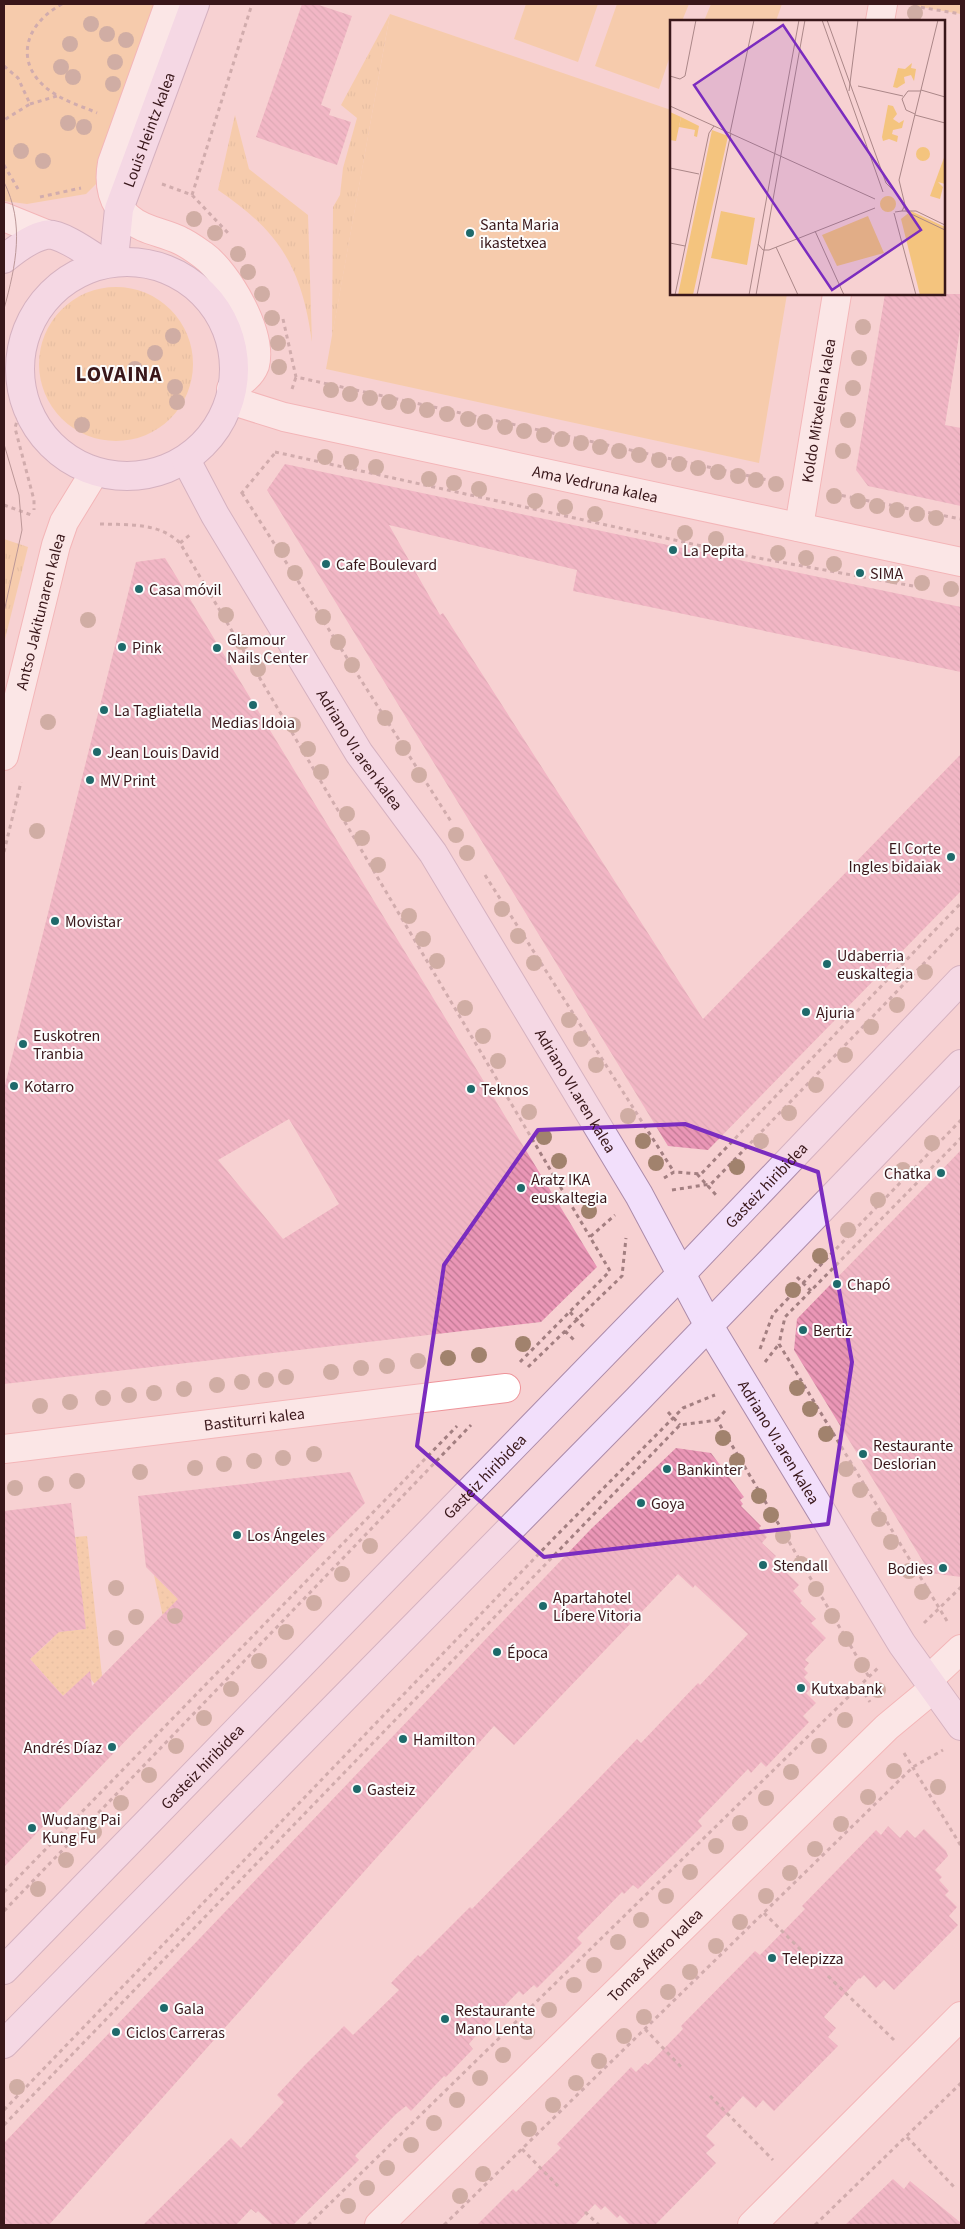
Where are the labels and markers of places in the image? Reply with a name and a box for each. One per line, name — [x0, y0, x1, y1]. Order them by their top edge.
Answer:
place label: Santa Maria ikastetxea — [480, 214, 559, 254]
marker: Santa Maria ikastetxea — [464, 227, 476, 239]
place label: La Pepita — [683, 540, 745, 562]
marker: La Pepita — [667, 544, 679, 556]
place label: Cafe Boulevard — [336, 554, 437, 576]
marker: Cafe Boulevard — [320, 558, 332, 570]
place label: SIMA — [870, 563, 903, 585]
marker: SIMA — [854, 567, 866, 579]
place label: Casa móvil — [149, 579, 222, 601]
marker: Casa móvil — [133, 583, 145, 595]
place label: Glamour Nails Center — [227, 629, 308, 669]
place label: Pink — [132, 637, 162, 659]
marker: Pink — [116, 641, 128, 653]
marker: Glamour Nails Center — [211, 642, 223, 654]
marker: Medias Idoia — [247, 699, 259, 711]
place label: La Tagliatella — [114, 700, 202, 722]
marker: La Tagliatella — [98, 704, 110, 716]
place label: Medias Idoia — [211, 712, 295, 734]
place label: Jean Louis David — [107, 742, 219, 764]
marker: Jean Louis David — [91, 746, 103, 758]
place label: MV Print — [100, 770, 156, 792]
marker: MV Print — [84, 774, 96, 786]
place label: El Corte Ingles bidaiak — [848, 838, 941, 878]
marker: El Corte Ingles bidaiak — [945, 851, 957, 863]
place label: Movistar — [65, 911, 122, 933]
marker: Movistar — [49, 915, 61, 927]
place label: Udaberria euskaltegia — [837, 945, 913, 985]
marker: Udaberria euskaltegia — [821, 958, 833, 970]
place label: Ajuria — [816, 1002, 855, 1024]
marker: Ajuria — [800, 1006, 812, 1018]
place label: Euskotren Tranbia — [33, 1025, 100, 1065]
marker: Euskotren Tranbia — [17, 1038, 29, 1050]
place label: Kotarro — [24, 1076, 74, 1098]
place label: Teknos — [481, 1079, 529, 1101]
marker: Kotarro — [8, 1080, 20, 1092]
marker: Teknos — [465, 1083, 477, 1095]
place label: Chatka — [884, 1163, 931, 1185]
marker: Chatka — [935, 1167, 947, 1179]
place label: Aratz IKA euskaltegia — [531, 1169, 607, 1209]
marker: Aratz IKA euskaltegia — [515, 1182, 527, 1194]
place label: Chapó — [847, 1274, 890, 1296]
marker: Chapó — [831, 1278, 843, 1290]
place label: Bertiz — [813, 1320, 852, 1342]
marker: Bertiz — [797, 1324, 809, 1336]
place label: Restaurante Deslorian — [873, 1435, 953, 1475]
marker: Restaurante Deslorian — [857, 1448, 869, 1460]
place label: Bankinter — [677, 1459, 743, 1481]
marker: Bankinter — [661, 1463, 673, 1475]
place label: Goya — [651, 1493, 685, 1515]
marker: Goya — [635, 1497, 647, 1509]
place label: Los Ángeles — [247, 1525, 325, 1547]
marker: Los Ángeles — [231, 1529, 243, 1541]
place label: Stendall — [773, 1555, 828, 1577]
place label: Bodies — [887, 1558, 933, 1580]
marker: Stendall — [757, 1559, 769, 1571]
marker: Bodies — [937, 1562, 949, 1574]
place label: Apartahotel Líbere Vitoria — [553, 1587, 642, 1627]
marker: Apartahotel Líbere Vitoria — [537, 1600, 549, 1612]
place label: Época — [507, 1642, 548, 1664]
marker: Época — [491, 1646, 503, 1658]
place label: Kutxabank — [811, 1678, 882, 1700]
marker: Kutxabank — [795, 1682, 807, 1694]
place label: Hamilton — [413, 1729, 475, 1751]
marker: Hamilton — [397, 1733, 409, 1745]
place label: Andrés Díaz — [24, 1737, 102, 1759]
marker: Andrés Díaz — [106, 1741, 118, 1753]
place label: Gasteiz — [367, 1779, 415, 1801]
marker: Gasteiz — [351, 1783, 363, 1795]
place label: Wudang Pai Kung Fu — [42, 1809, 121, 1849]
marker: Wudang Pai Kung Fu — [26, 1822, 38, 1834]
place label: Telepizza — [782, 1948, 844, 1970]
marker: Telepizza — [766, 1952, 778, 1964]
place label: Gala — [174, 1998, 204, 2020]
place label: Restaurante Mano Lenta — [455, 2000, 535, 2040]
marker: Gala — [158, 2002, 170, 2014]
marker: Restaurante Mano Lenta — [439, 2013, 451, 2025]
place label: Ciclos Carreras — [126, 2022, 225, 2044]
marker: Ciclos Carreras — [110, 2026, 122, 2038]

